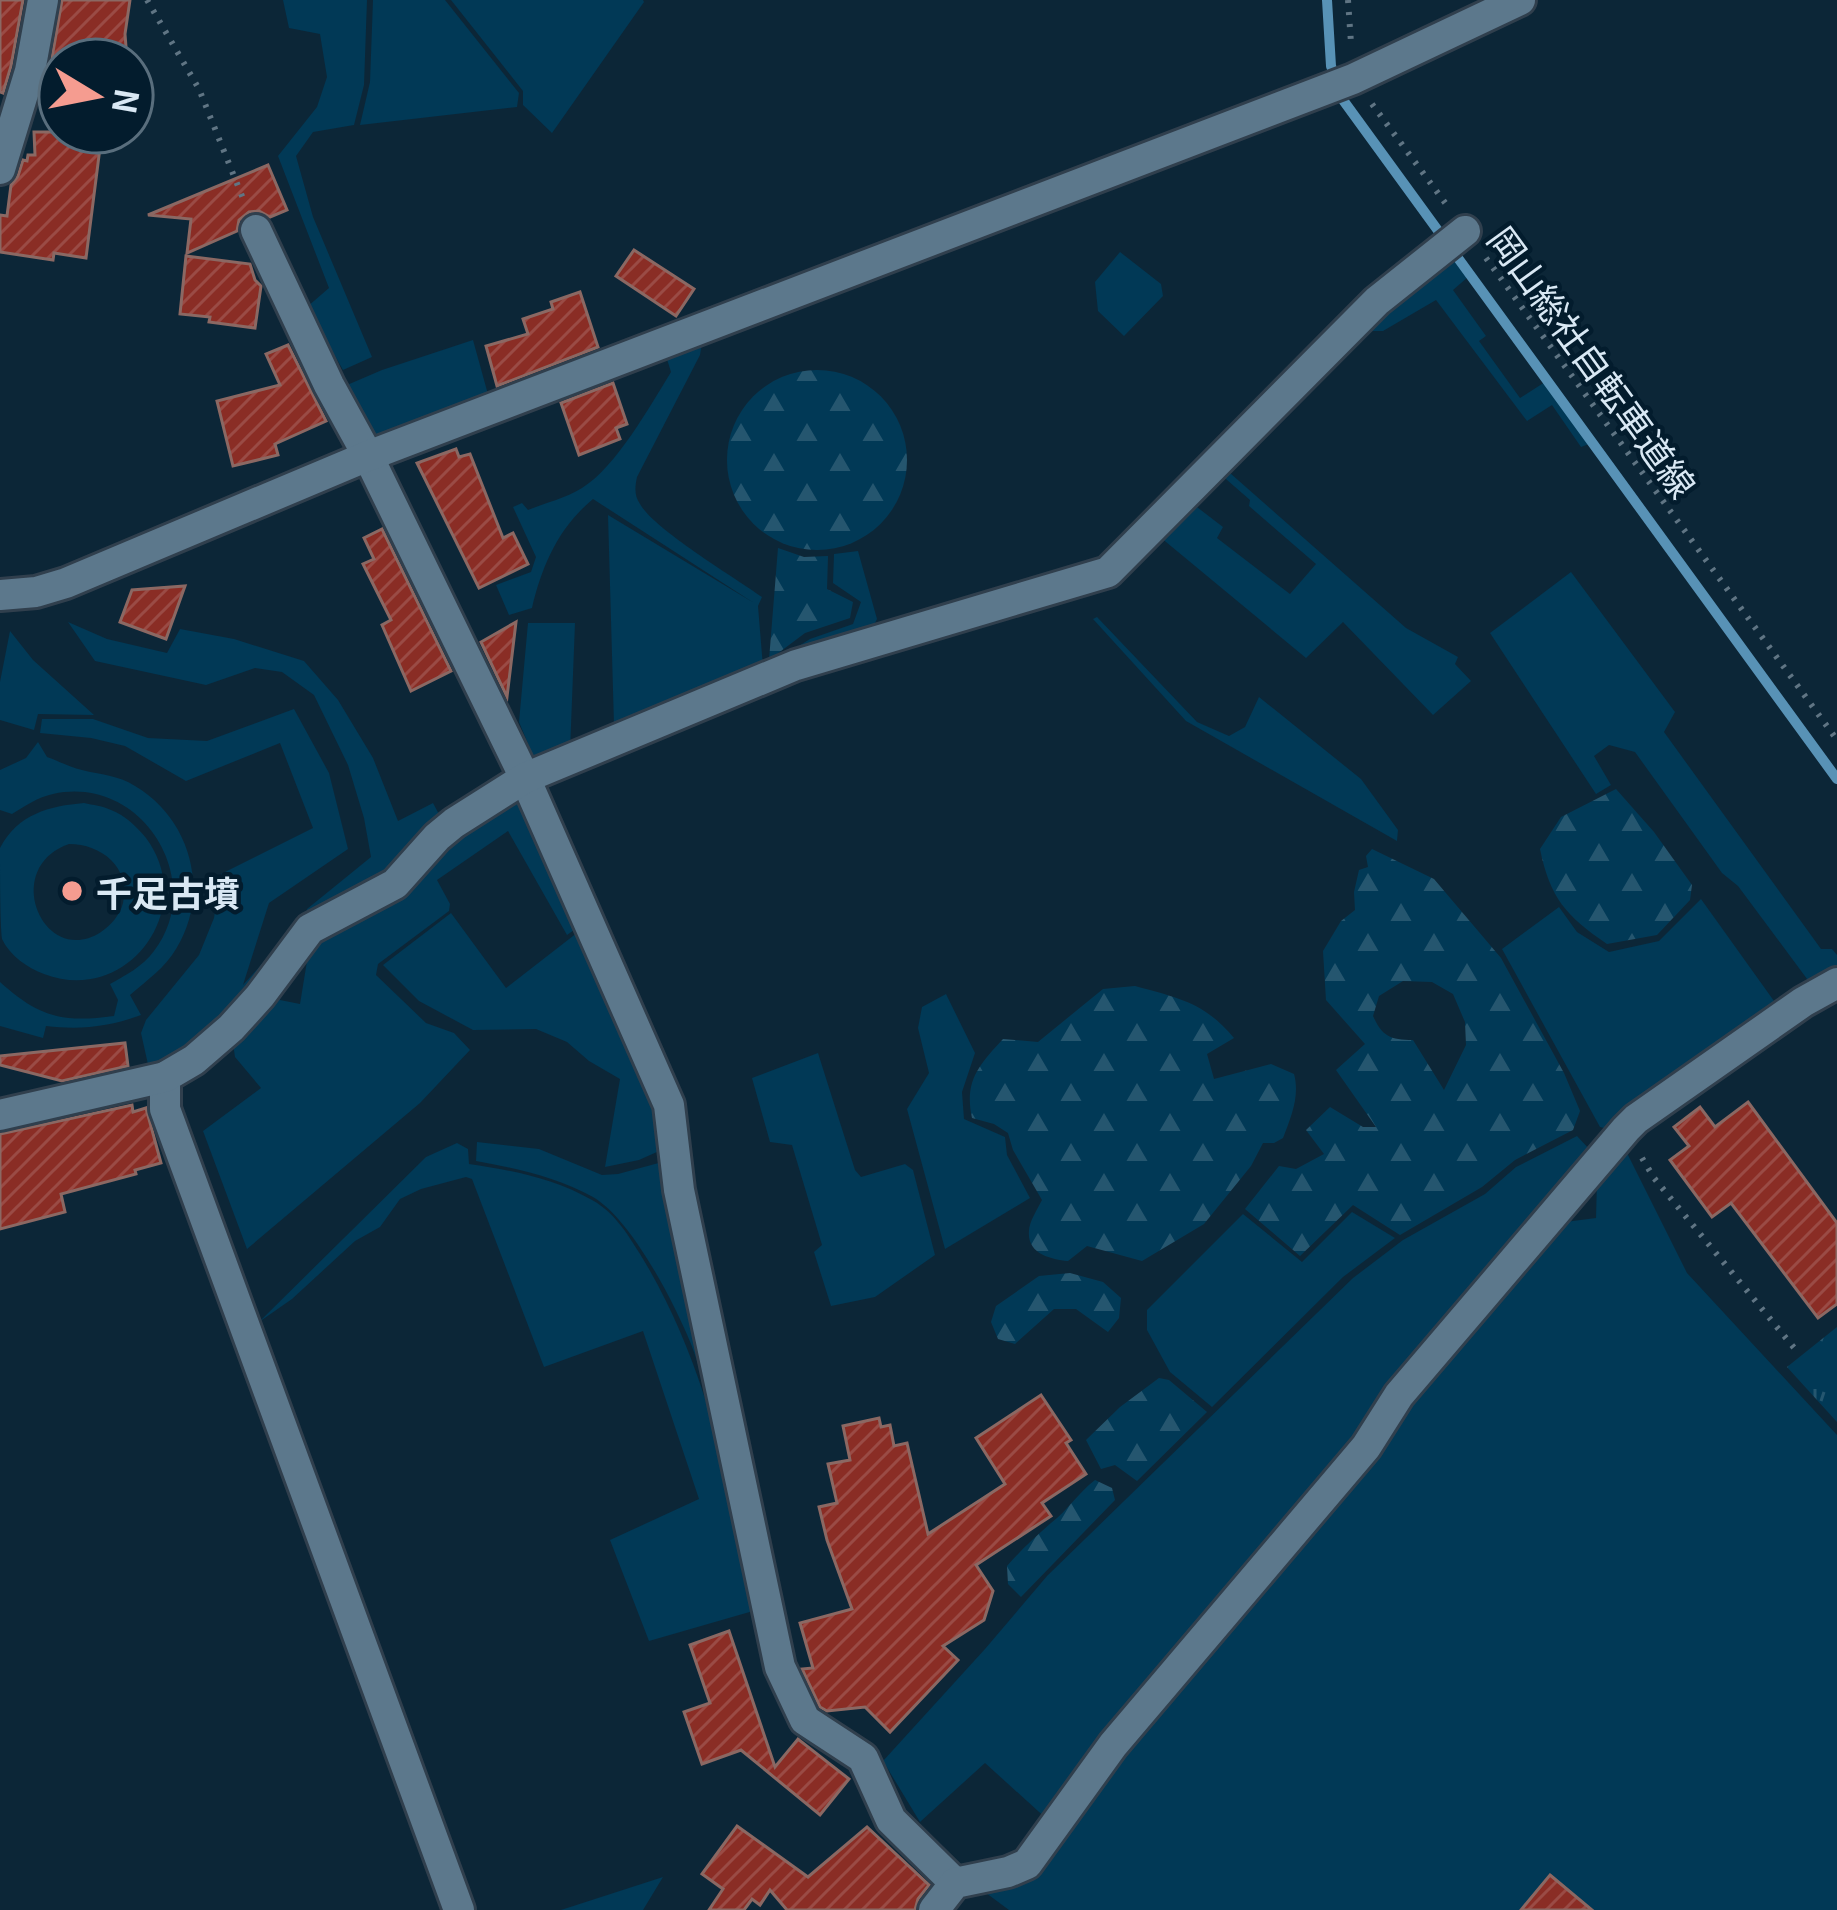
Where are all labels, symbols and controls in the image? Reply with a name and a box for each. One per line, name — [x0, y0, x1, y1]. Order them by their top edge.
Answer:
north arrow — [36, 36, 156, 156]
text: N — [102, 85, 153, 118]
street label: 岡山総社自転車道線 — [1478, 215, 1710, 507]
place label: 千足古墳 — [96, 865, 240, 917]
marker: 千足古墳 — [59, 878, 85, 904]

